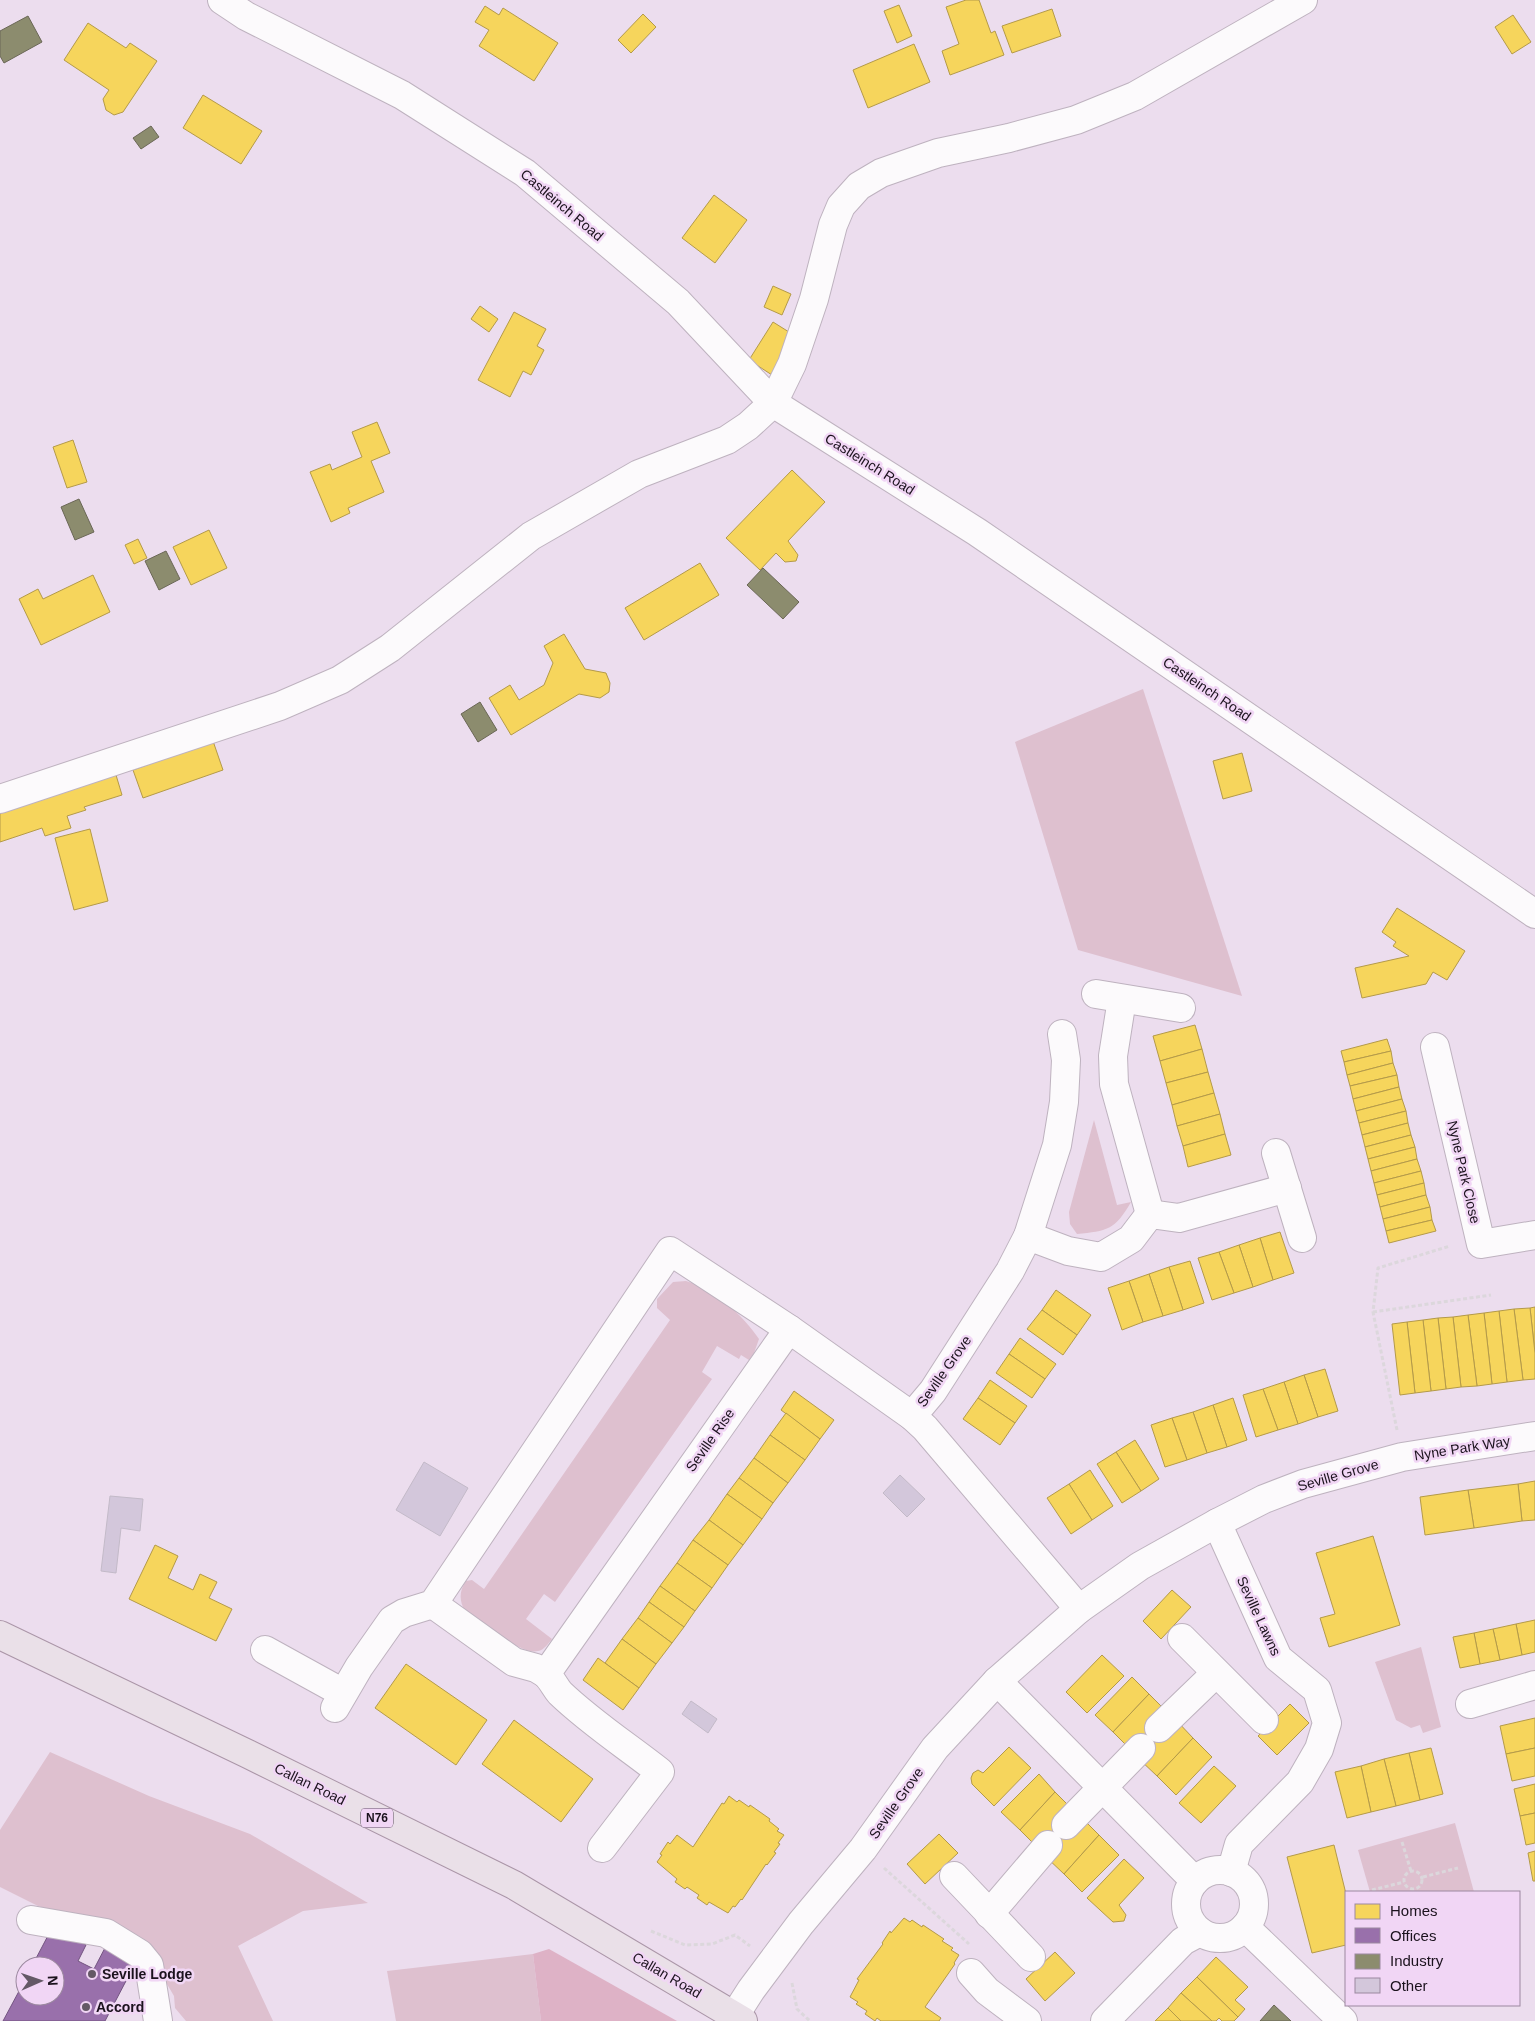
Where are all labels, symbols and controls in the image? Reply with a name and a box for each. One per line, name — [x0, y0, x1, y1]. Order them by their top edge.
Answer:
street label: Castleinch Road — [518, 166, 606, 244]
street label: Castleinch Road — [822, 430, 918, 498]
street label: Castleinch Road — [1160, 654, 1254, 724]
street label: Nyne Park Close — [1444, 1119, 1484, 1225]
street label: Seville Grove — [914, 1332, 975, 1410]
street label: Seville Rise — [682, 1405, 738, 1475]
street label: Nyne Park Way — [1413, 1433, 1511, 1463]
street label: Seville Grove — [1296, 1456, 1380, 1494]
street label: Seville Lawns — [1234, 1574, 1284, 1658]
street label: Callan Road — [272, 1760, 348, 1808]
street label: Seville Grove — [866, 1764, 927, 1842]
road number: N76 — [361, 1809, 393, 1828]
legend — [1345, 1891, 1520, 2006]
text: Homes — [1390, 1902, 1438, 1919]
text: Offices — [1390, 1927, 1436, 1944]
street label: Callan Road — [630, 1949, 704, 2001]
text: Industry — [1390, 1952, 1444, 1969]
north arrow — [15, 1956, 65, 2006]
place label: Seville Lodge — [102, 1966, 192, 1982]
marker: Seville Lodge — [86, 1968, 98, 1980]
text: N — [45, 1975, 61, 1986]
text: Other — [1390, 1977, 1428, 1994]
place label: Accord — [96, 1999, 144, 2015]
marker: Accord — [80, 2001, 92, 2013]

